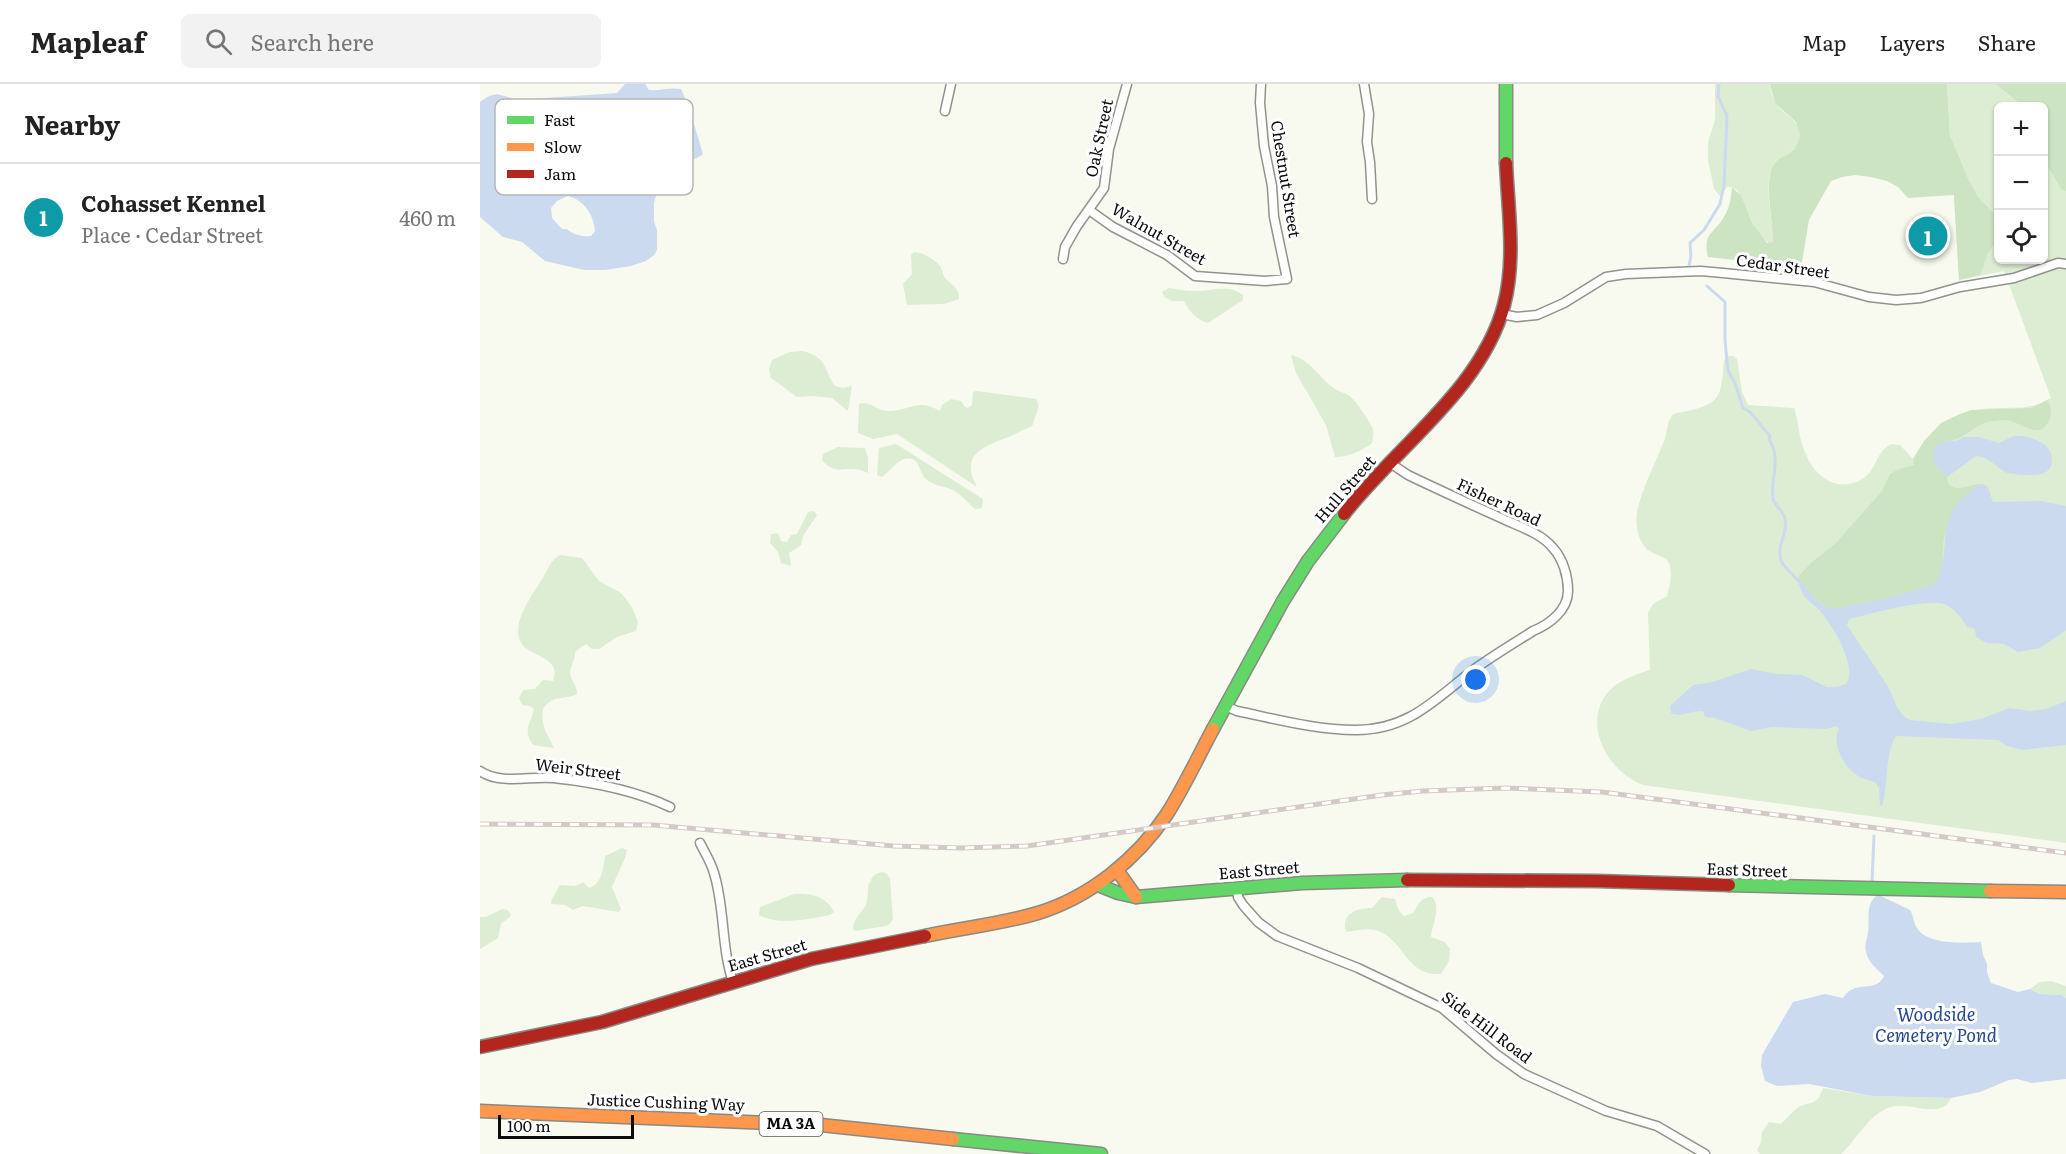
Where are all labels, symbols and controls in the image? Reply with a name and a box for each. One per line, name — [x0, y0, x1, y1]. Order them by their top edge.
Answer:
search box — [181, 14, 601, 68]
text: Mapleaf — [30, 20, 145, 62]
icon: search — [202, 25, 235, 58]
text: Search here — [250, 25, 374, 58]
text: Map — [1802, 26, 1847, 57]
text: Layers — [1880, 26, 1945, 57]
text: Share — [1978, 26, 2036, 57]
street label: Oak Street — [1078, 96, 1118, 179]
legend — [495, 99, 693, 195]
map controls — [1994, 102, 2048, 264]
button: + — [1994, 102, 2048, 156]
text: Nearby — [24, 104, 120, 143]
text: Fast — [544, 107, 576, 131]
street label: Chestnut Street — [1266, 119, 1308, 240]
text: Slow — [544, 134, 582, 158]
button: − — [1994, 156, 2048, 210]
text: Jam — [544, 161, 577, 185]
text: Cohasset Kennel — [81, 186, 266, 219]
street label: Walnut Street — [1107, 196, 1212, 270]
text: 1 — [39, 202, 48, 232]
text: 460 m — [399, 202, 456, 232]
button: locate — [1994, 210, 2048, 264]
pin: 1 — [1908, 214, 1948, 258]
text: Place · Cedar Street — [81, 219, 263, 249]
street label: Cedar Street — [1735, 247, 1832, 284]
street label: Hull Street — [1308, 449, 1381, 528]
street label: Fisher Road — [1453, 471, 1546, 531]
your location — [1461, 665, 1490, 694]
street label: Weir Street — [534, 751, 623, 785]
street label: East Street — [1217, 853, 1301, 884]
street label: East Street — [1706, 856, 1789, 882]
street label: East Street — [724, 931, 810, 977]
street label: Side Hill Road — [1437, 984, 1538, 1068]
water label: Woodside Cemetery Pond — [1875, 1000, 1998, 1048]
street label: Justice Cushing Way — [587, 1086, 746, 1116]
scale bar — [498, 1112, 634, 1140]
road number: MA 3A — [760, 1112, 822, 1136]
text: 100 m — [507, 1113, 551, 1137]

